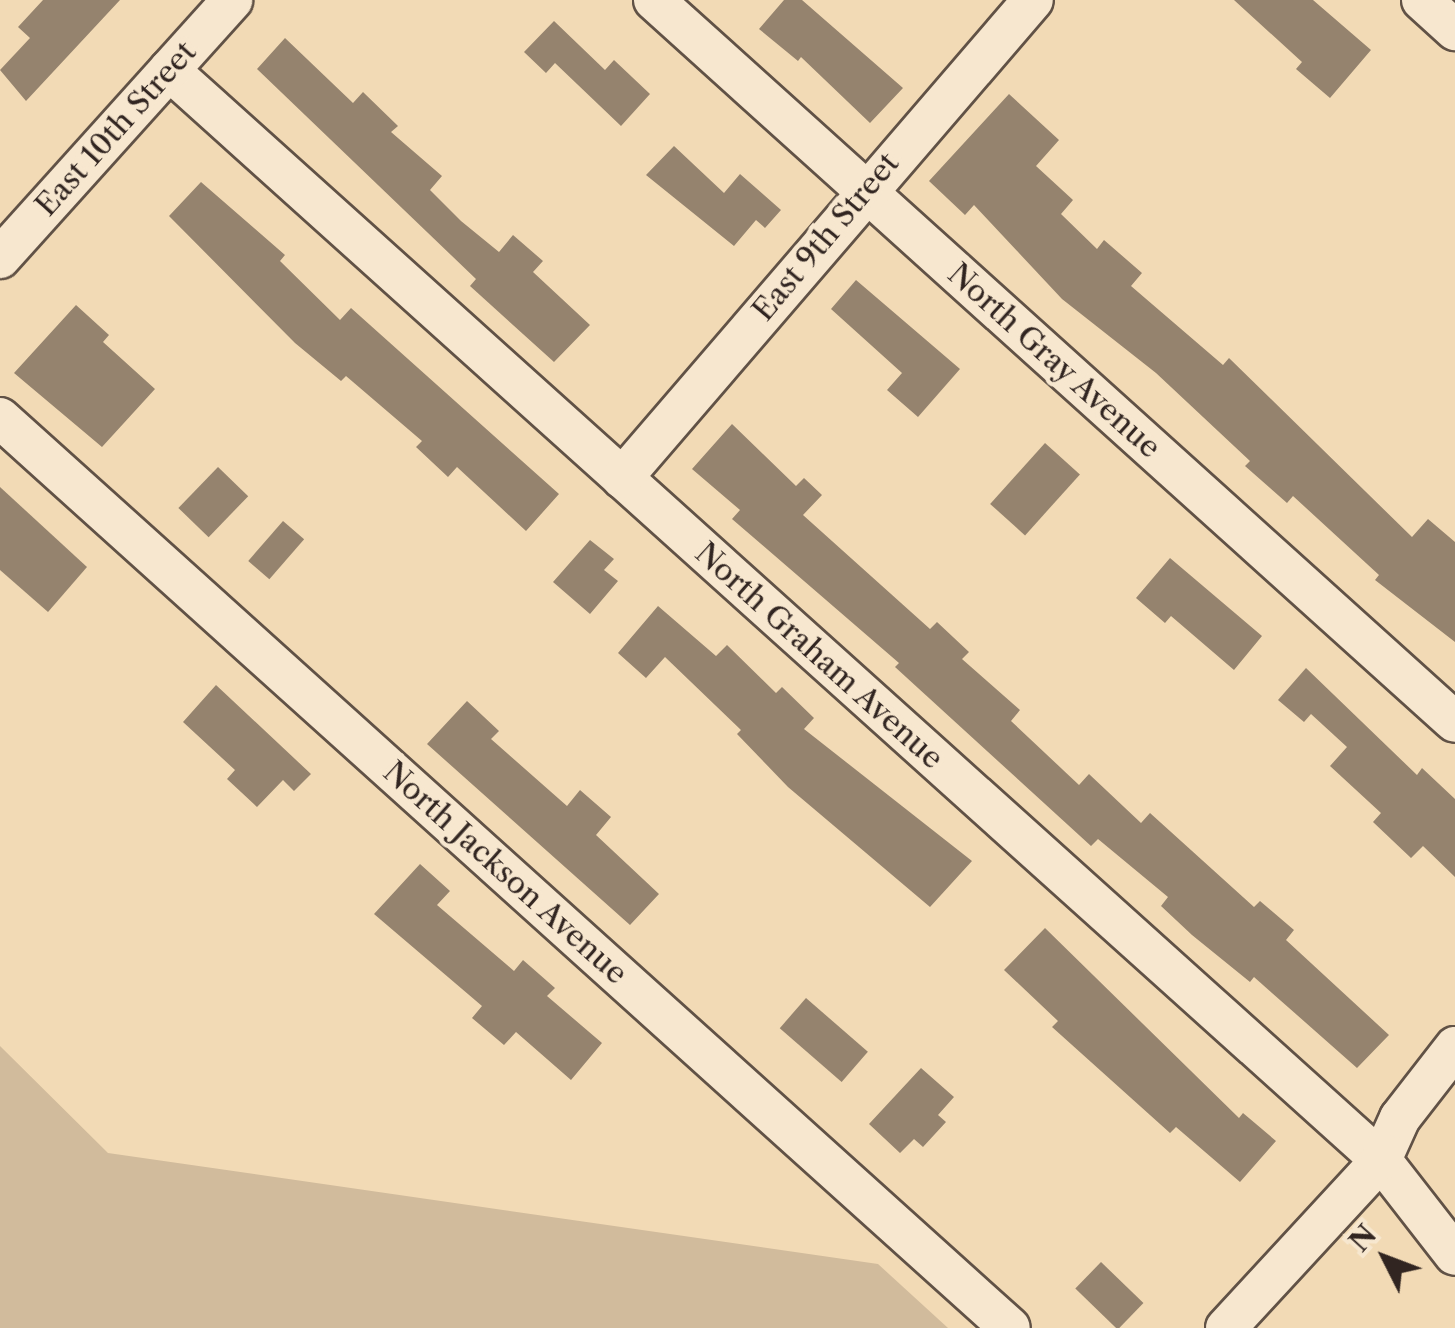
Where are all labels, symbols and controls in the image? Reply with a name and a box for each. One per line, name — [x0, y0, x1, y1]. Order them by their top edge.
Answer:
street label: East 10th Street — [28, 34, 204, 224]
street label: East 9th Street — [745, 146, 907, 328]
street label: North Gray Avenue — [940, 255, 1168, 467]
street label: North Graham Avenue — [687, 535, 951, 777]
street label: North Jackson Avenue — [375, 754, 635, 992]
north arrow — [1335, 1208, 1435, 1308]
text: N — [1342, 1218, 1383, 1258]

